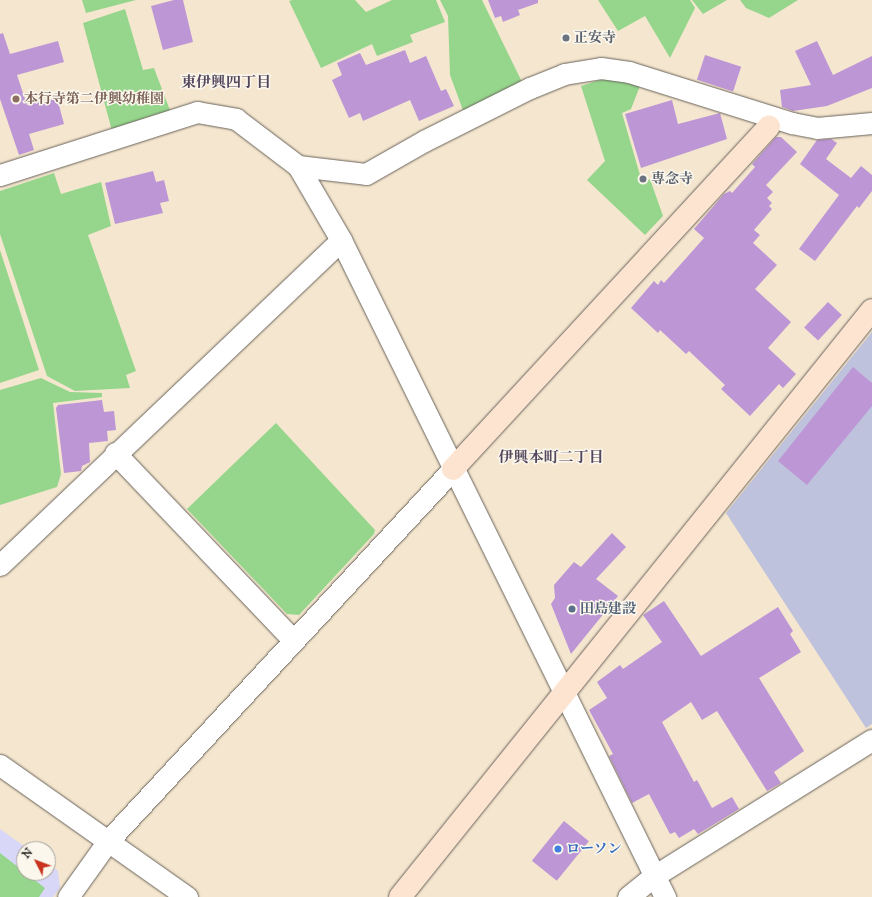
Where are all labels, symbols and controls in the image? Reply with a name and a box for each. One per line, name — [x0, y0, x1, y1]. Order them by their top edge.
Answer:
place label: 正安寺 — [574, 30, 616, 46]
marker: 正安寺 — [561, 33, 571, 43]
district label: 東伊興四丁目 — [181, 74, 271, 92]
place label: 本行寺第二伊興幼稚園 — [24, 91, 164, 107]
marker: 本行寺第二伊興幼稚園 — [11, 94, 21, 104]
place label: 専念寺 — [651, 171, 693, 187]
marker: 専念寺 — [638, 174, 648, 184]
district label: 伊興本町二丁目 — [499, 449, 603, 467]
place label: 田島建設 — [580, 601, 636, 617]
marker: 田島建設 — [567, 604, 577, 614]
north arrow — [16, 841, 56, 881]
place label: ローソン — [566, 841, 622, 857]
marker: ローソン — [553, 844, 563, 854]
text: N — [19, 845, 35, 861]

